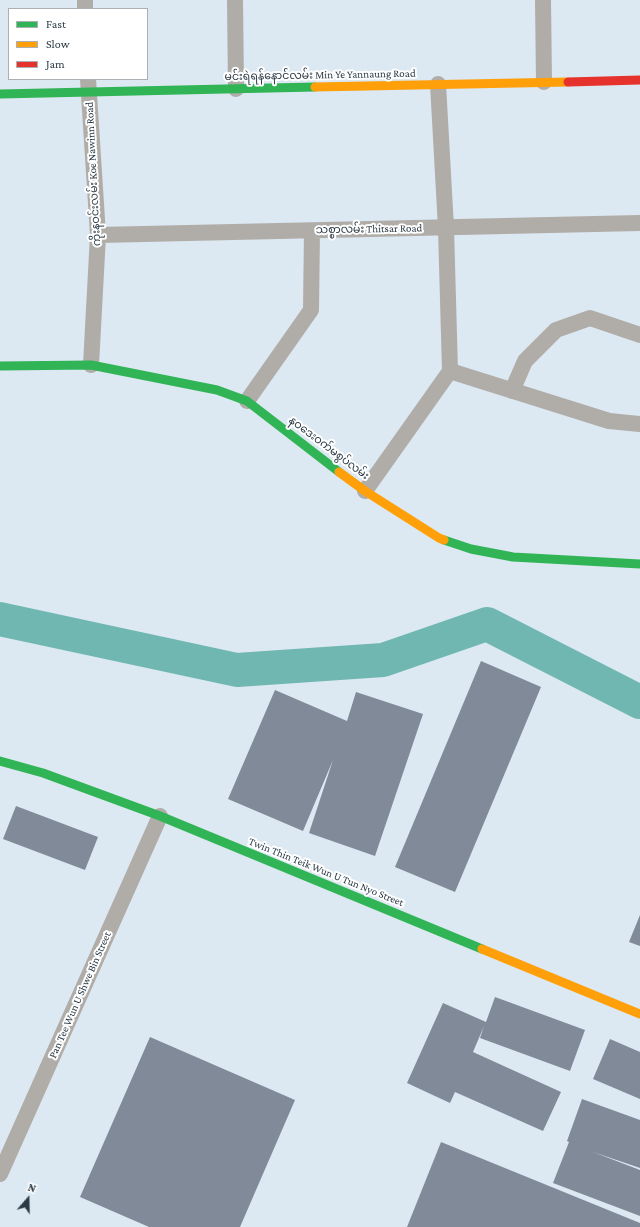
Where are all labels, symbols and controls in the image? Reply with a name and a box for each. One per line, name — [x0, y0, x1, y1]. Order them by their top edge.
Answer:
legend — [8, 8, 148, 80]
text: Fast — [46, 17, 66, 31]
text: Slow — [46, 37, 70, 51]
text: Jam — [46, 57, 65, 71]
street label: မင်းရဲရန်နောင်လမ်း Min Ye Yannaung Road — [224, 67, 416, 83]
street label: ကိုးနဝင်းလမ်း Koe Nawinn Road — [83, 102, 103, 246]
street label: သစ္စာလမ်း Thitsar Road — [316, 221, 422, 237]
street label: နဝဒေးဝက်မစွပ်လမ်း — [286, 414, 372, 482]
street label: Twin Thin Teik Wun U Tun Nyo Street — [246, 835, 406, 909]
street label: Pan Tee Wun U Shwe Bin Street — [46, 930, 114, 1060]
north arrow — [8, 1179, 48, 1219]
text: N — [27, 1181, 38, 1195]

